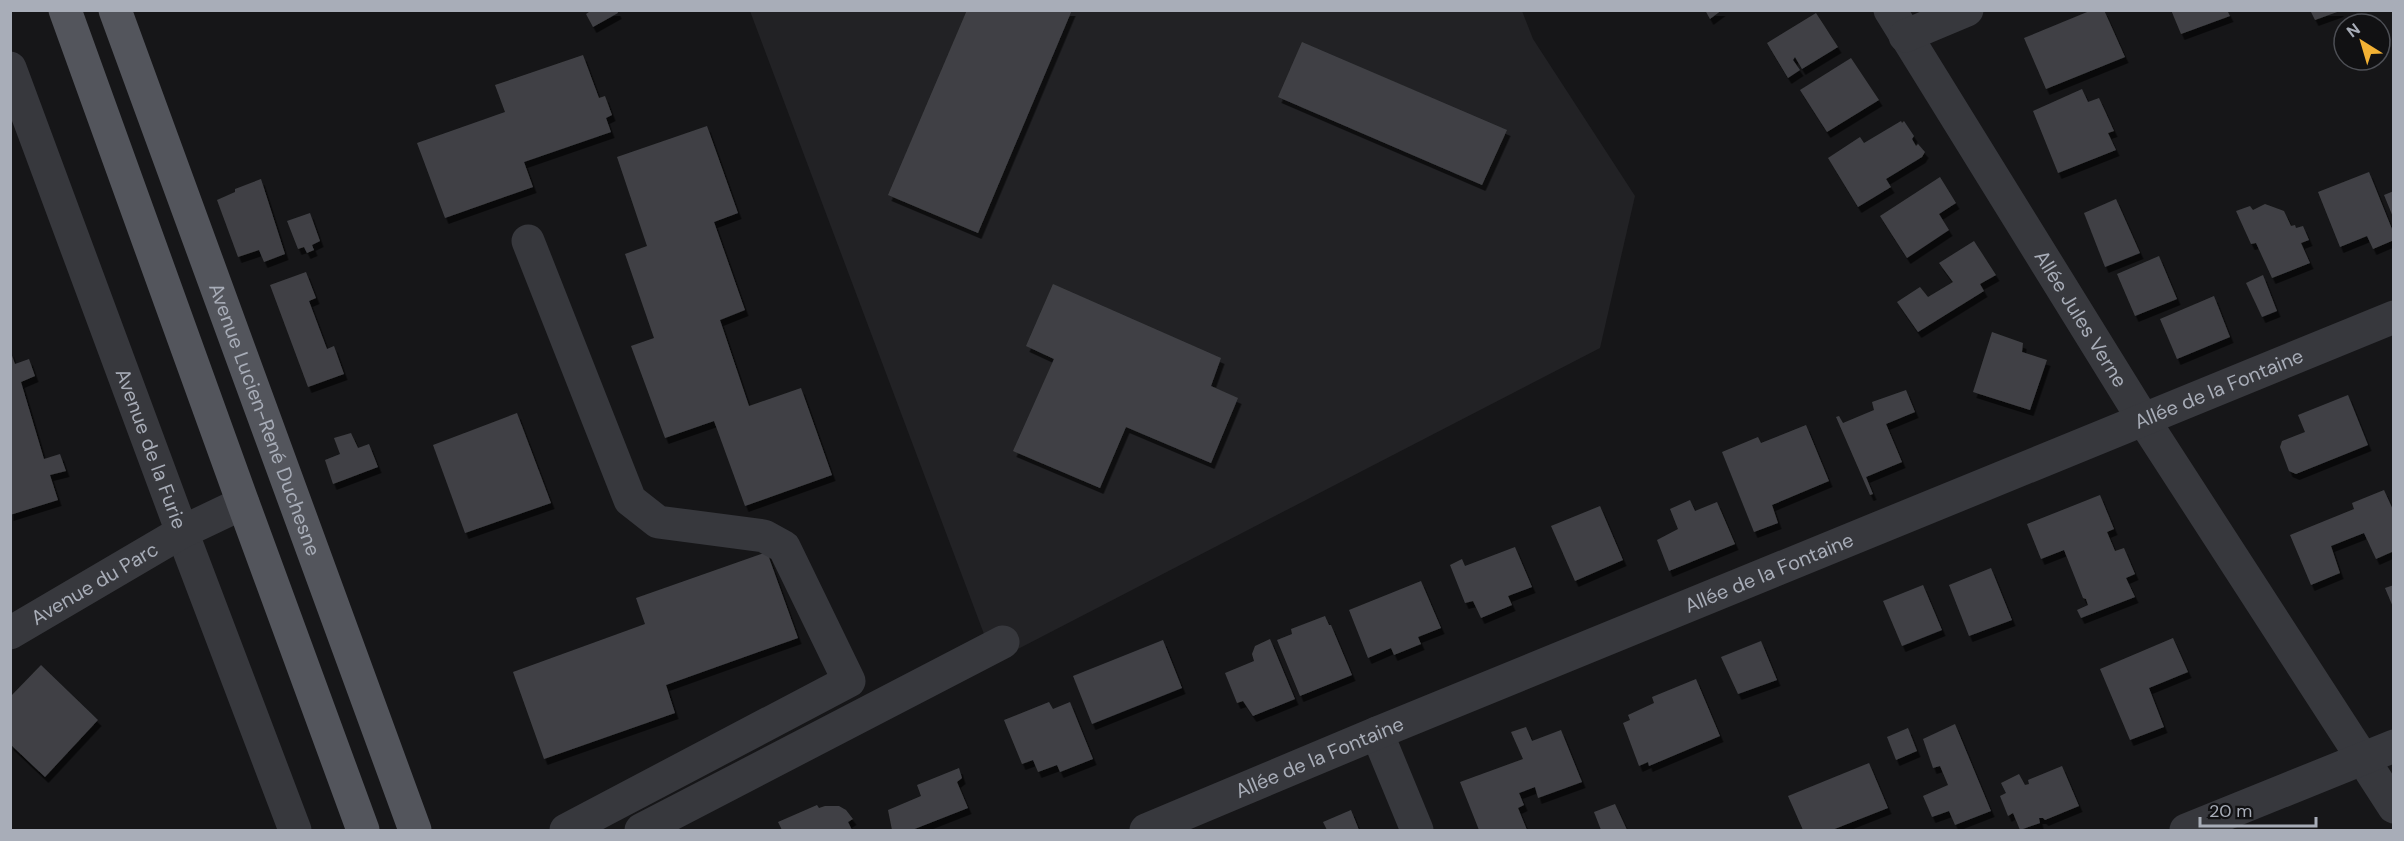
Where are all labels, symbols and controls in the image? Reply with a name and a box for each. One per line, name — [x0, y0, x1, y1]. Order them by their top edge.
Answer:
north arrow — [2332, 12, 2392, 72]
text: N — [2342, 19, 2364, 42]
street label: Allée Jules Verne — [2029, 245, 2133, 392]
street label: Avenue Lucien-René Duchesne — [203, 279, 327, 559]
street label: Allée de la Fontaine — [2130, 343, 2307, 435]
street label: Avenue de la Furie — [110, 365, 193, 532]
street label: Allée de la Fontaine — [1681, 527, 1857, 619]
street label: Avenue du Parc — [26, 536, 163, 631]
street label: Allée de la Fontaine — [1231, 711, 1407, 804]
scale bar — [2200, 790, 2316, 828]
text: 20 m — [2209, 799, 2252, 823]

